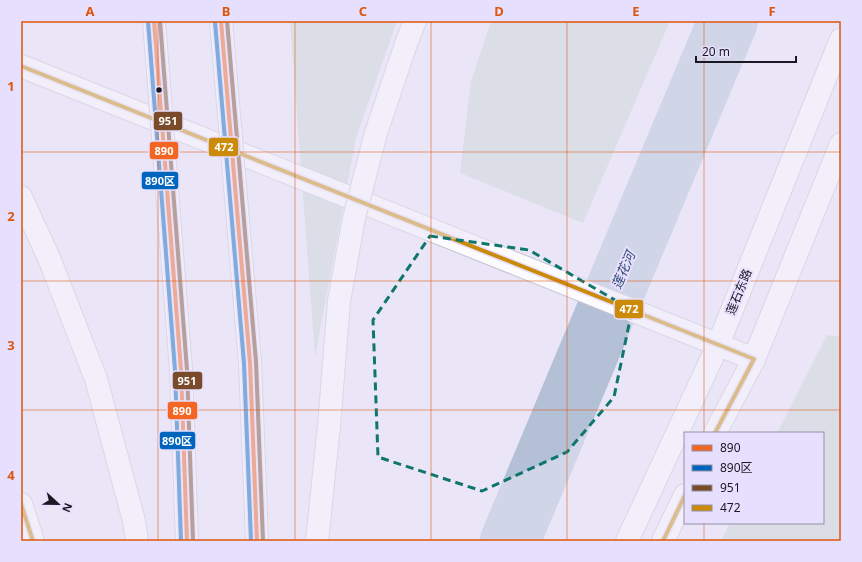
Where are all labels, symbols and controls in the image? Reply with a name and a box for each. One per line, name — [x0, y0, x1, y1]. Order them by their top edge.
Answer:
text: A — [86, 2, 95, 20]
text: B — [222, 2, 230, 20]
text: C — [359, 2, 367, 20]
text: D — [494, 2, 504, 20]
text: E — [632, 2, 640, 20]
text: F — [768, 2, 776, 20]
scale bar — [696, 38, 796, 64]
text: 20 m — [702, 43, 730, 60]
text: 1 — [7, 77, 15, 95]
unlabelled marker — [154, 85, 164, 95]
line badge: 951 — [153, 111, 183, 131]
text: 951 — [159, 113, 177, 128]
line badge: 472 — [208, 137, 239, 157]
text: 472 — [215, 139, 233, 154]
line badge: 890 — [149, 141, 179, 160]
text: 890 — [155, 143, 173, 158]
line badge: 890区 — [141, 171, 179, 190]
text: 890区 — [145, 173, 175, 188]
text: 2 — [7, 207, 15, 225]
water label: 莲花河 — [607, 246, 640, 291]
street label: 莲石东路 — [722, 266, 755, 317]
line badge: 472 — [614, 299, 644, 319]
text: 472 — [620, 301, 638, 316]
text: 3 — [7, 336, 15, 354]
line badge: 951 — [172, 371, 203, 390]
text: 951 — [178, 373, 196, 388]
line badge: 890 — [167, 401, 198, 420]
text: 890 — [173, 403, 191, 418]
line badge: 890区 — [159, 431, 196, 450]
legend — [684, 432, 824, 524]
text: 890区 — [162, 433, 192, 448]
text: 890 — [720, 439, 741, 456]
text: 890区 — [720, 459, 753, 476]
text: 4 — [7, 466, 15, 484]
text: 951 — [720, 479, 741, 496]
north arrow — [38, 484, 78, 524]
text: 472 — [720, 499, 741, 516]
text: N — [59, 501, 76, 515]

